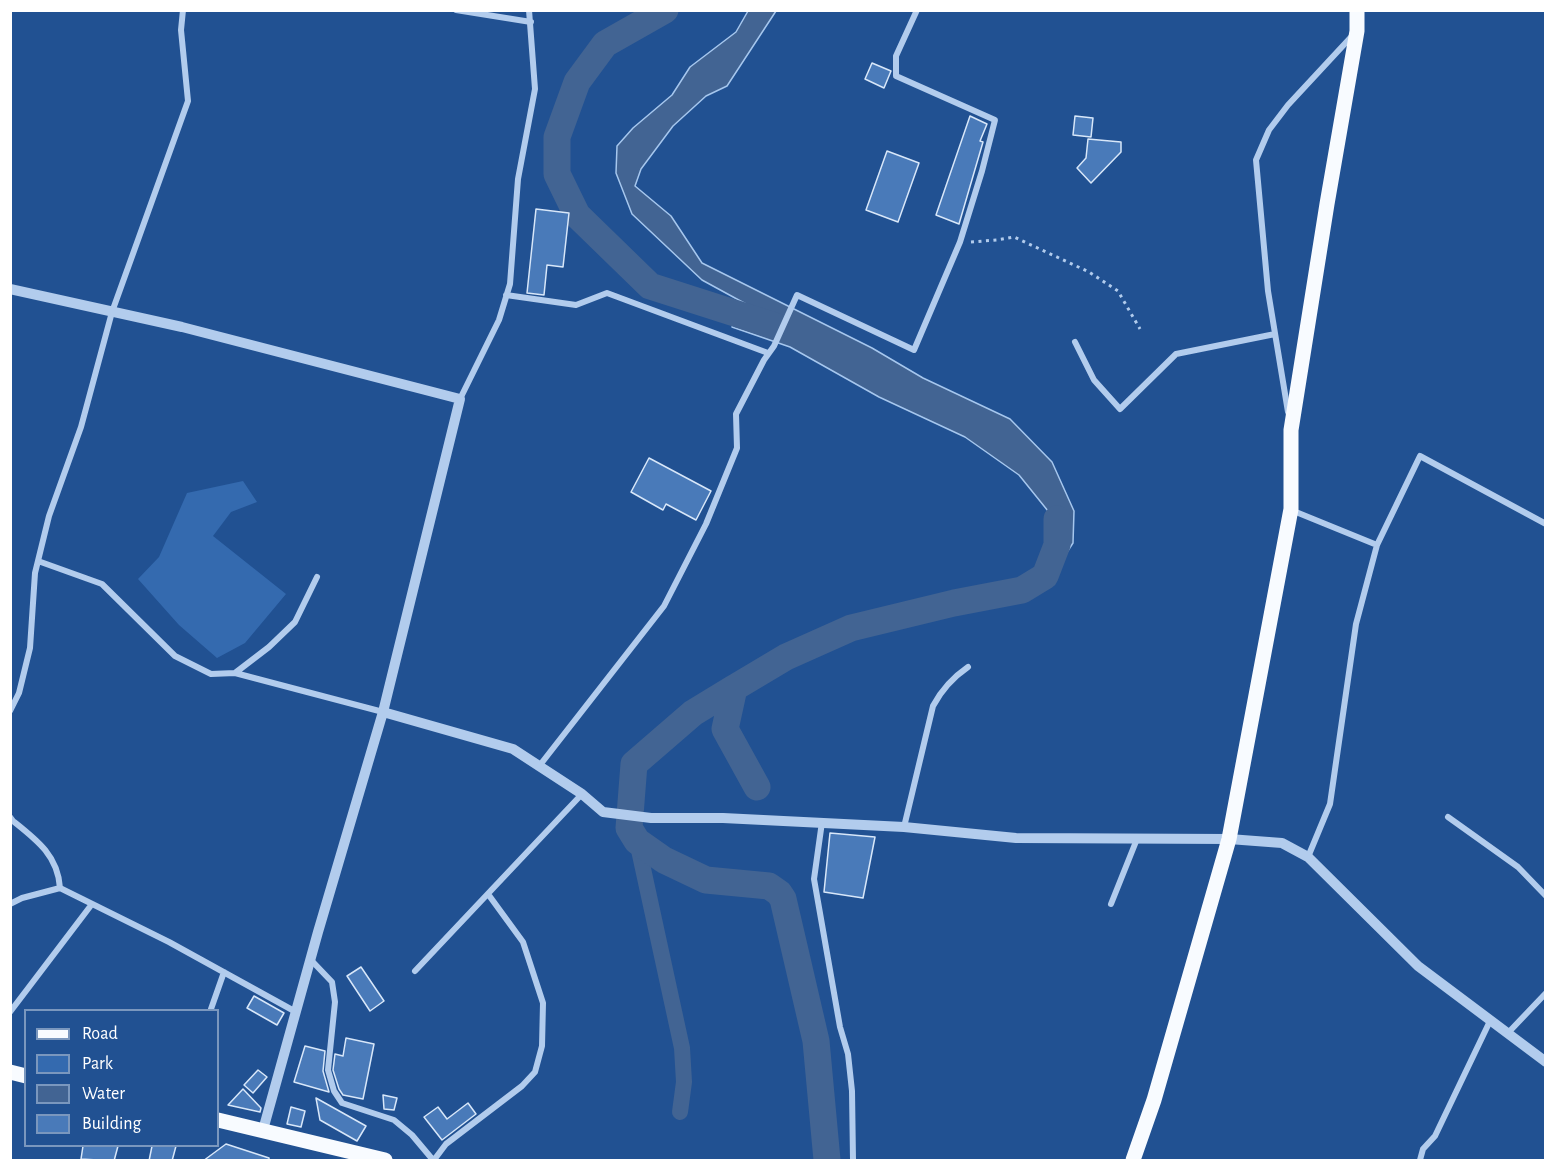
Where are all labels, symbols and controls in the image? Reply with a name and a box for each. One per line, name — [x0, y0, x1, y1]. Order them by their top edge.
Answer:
legend — [24, 1009, 219, 1147]
text: Road — [82, 1025, 118, 1043]
text: Park — [82, 1055, 113, 1073]
text: Water — [82, 1085, 125, 1103]
text: Building — [82, 1115, 141, 1133]

